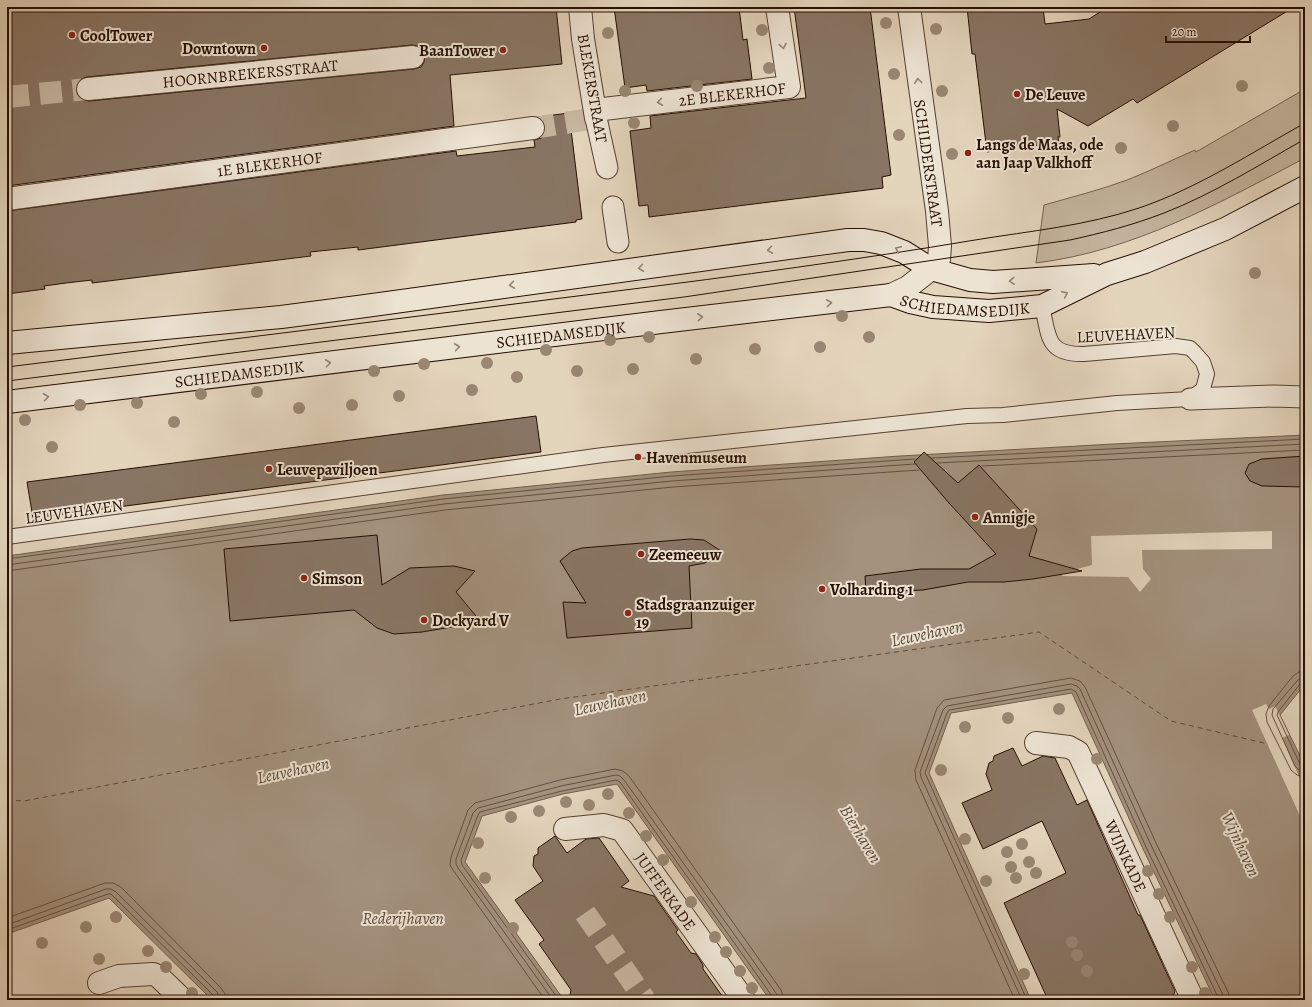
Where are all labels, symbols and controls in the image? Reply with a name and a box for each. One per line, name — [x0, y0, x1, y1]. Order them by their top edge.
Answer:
scale bar — [1166, 18, 1250, 44]
text: 20 m — [1172, 24, 1196, 40]
place label: CoolTower — [80, 25, 153, 47]
marker: CoolTower — [67, 30, 77, 40]
street label: BLEKERSTRAAT — [572, 32, 612, 145]
place label: Downtown — [182, 38, 256, 60]
place label: BaanTower — [419, 40, 495, 62]
one-way arrow — [778, 42, 787, 49]
marker: Downtown — [259, 43, 269, 53]
marker: BaanTower — [498, 45, 508, 55]
street label: HOORNBREKERSSTRAAT — [162, 54, 339, 94]
street label: 2E BLEKERHOF — [677, 77, 787, 112]
one-way arrow — [914, 78, 923, 84]
place label: De Leuve — [1025, 84, 1085, 106]
marker: De Leuve — [1012, 89, 1022, 99]
one-way arrow — [657, 97, 663, 106]
street label: SCHILDERSTRAAT — [908, 98, 948, 229]
place label: Langs de Maas, ode aan Jaap Valkhoff — [976, 134, 1103, 174]
street label: 1E BLEKERHOF — [216, 147, 324, 183]
marker: Langs de Maas, ode aan Jaap Valkhoff — [963, 148, 973, 158]
one-way arrow — [767, 245, 773, 254]
one-way arrow — [894, 246, 902, 254]
one-way arrow — [638, 263, 644, 272]
one-way arrow — [1009, 277, 1015, 286]
one-way arrow — [509, 281, 515, 290]
street label: SCHIEDAMSEDIJK — [897, 289, 1031, 323]
one-way arrow — [1061, 292, 1068, 299]
one-way arrow — [826, 299, 832, 308]
one-way arrow — [697, 313, 703, 322]
street label: SCHIEDAMSEDIJK — [495, 316, 627, 354]
street label: LEUVEHAVEN — [1076, 321, 1176, 349]
one-way arrow — [454, 343, 460, 352]
street label: SCHIEDAMSEDIJK — [174, 356, 305, 393]
one-way arrow — [325, 359, 331, 368]
one-way arrow — [43, 393, 49, 402]
place label: Havenmuseum — [646, 447, 748, 469]
marker: Havenmuseum — [633, 452, 643, 462]
place label: Leuvepaviljoen — [277, 459, 378, 481]
marker: Leuvepaviljoen — [264, 464, 274, 474]
street label: LEUVEHAVEN — [24, 494, 125, 530]
place label: Annigje — [982, 507, 1035, 529]
marker: Annigje — [970, 512, 980, 522]
place label: Zeemeeuw — [649, 544, 722, 566]
marker: Zeemeeuw — [636, 549, 646, 559]
place label: Simson — [312, 568, 362, 590]
marker: Simson — [299, 573, 309, 583]
place label: Volharding 1 — [829, 579, 913, 601]
marker: Volharding 1 — [817, 584, 827, 594]
place label: Stadsgraanzuiger 19 — [636, 594, 755, 634]
marker: Stadsgraanzuiger 19 — [623, 608, 633, 618]
place label: Dockyard V — [432, 610, 510, 632]
marker: Dockyard V — [419, 615, 429, 625]
water label: Leuvehaven — [889, 615, 965, 652]
water label: Leuvehaven — [572, 684, 648, 721]
water label: Leuvehaven — [255, 752, 331, 789]
water label: Bierhaven — [834, 801, 887, 867]
water label: Wijnhaven — [1216, 808, 1266, 880]
street label: WIJNKADE — [1099, 816, 1151, 896]
street label: JUFFERKADE — [629, 848, 701, 935]
water label: Rederijhaven — [362, 907, 444, 930]

